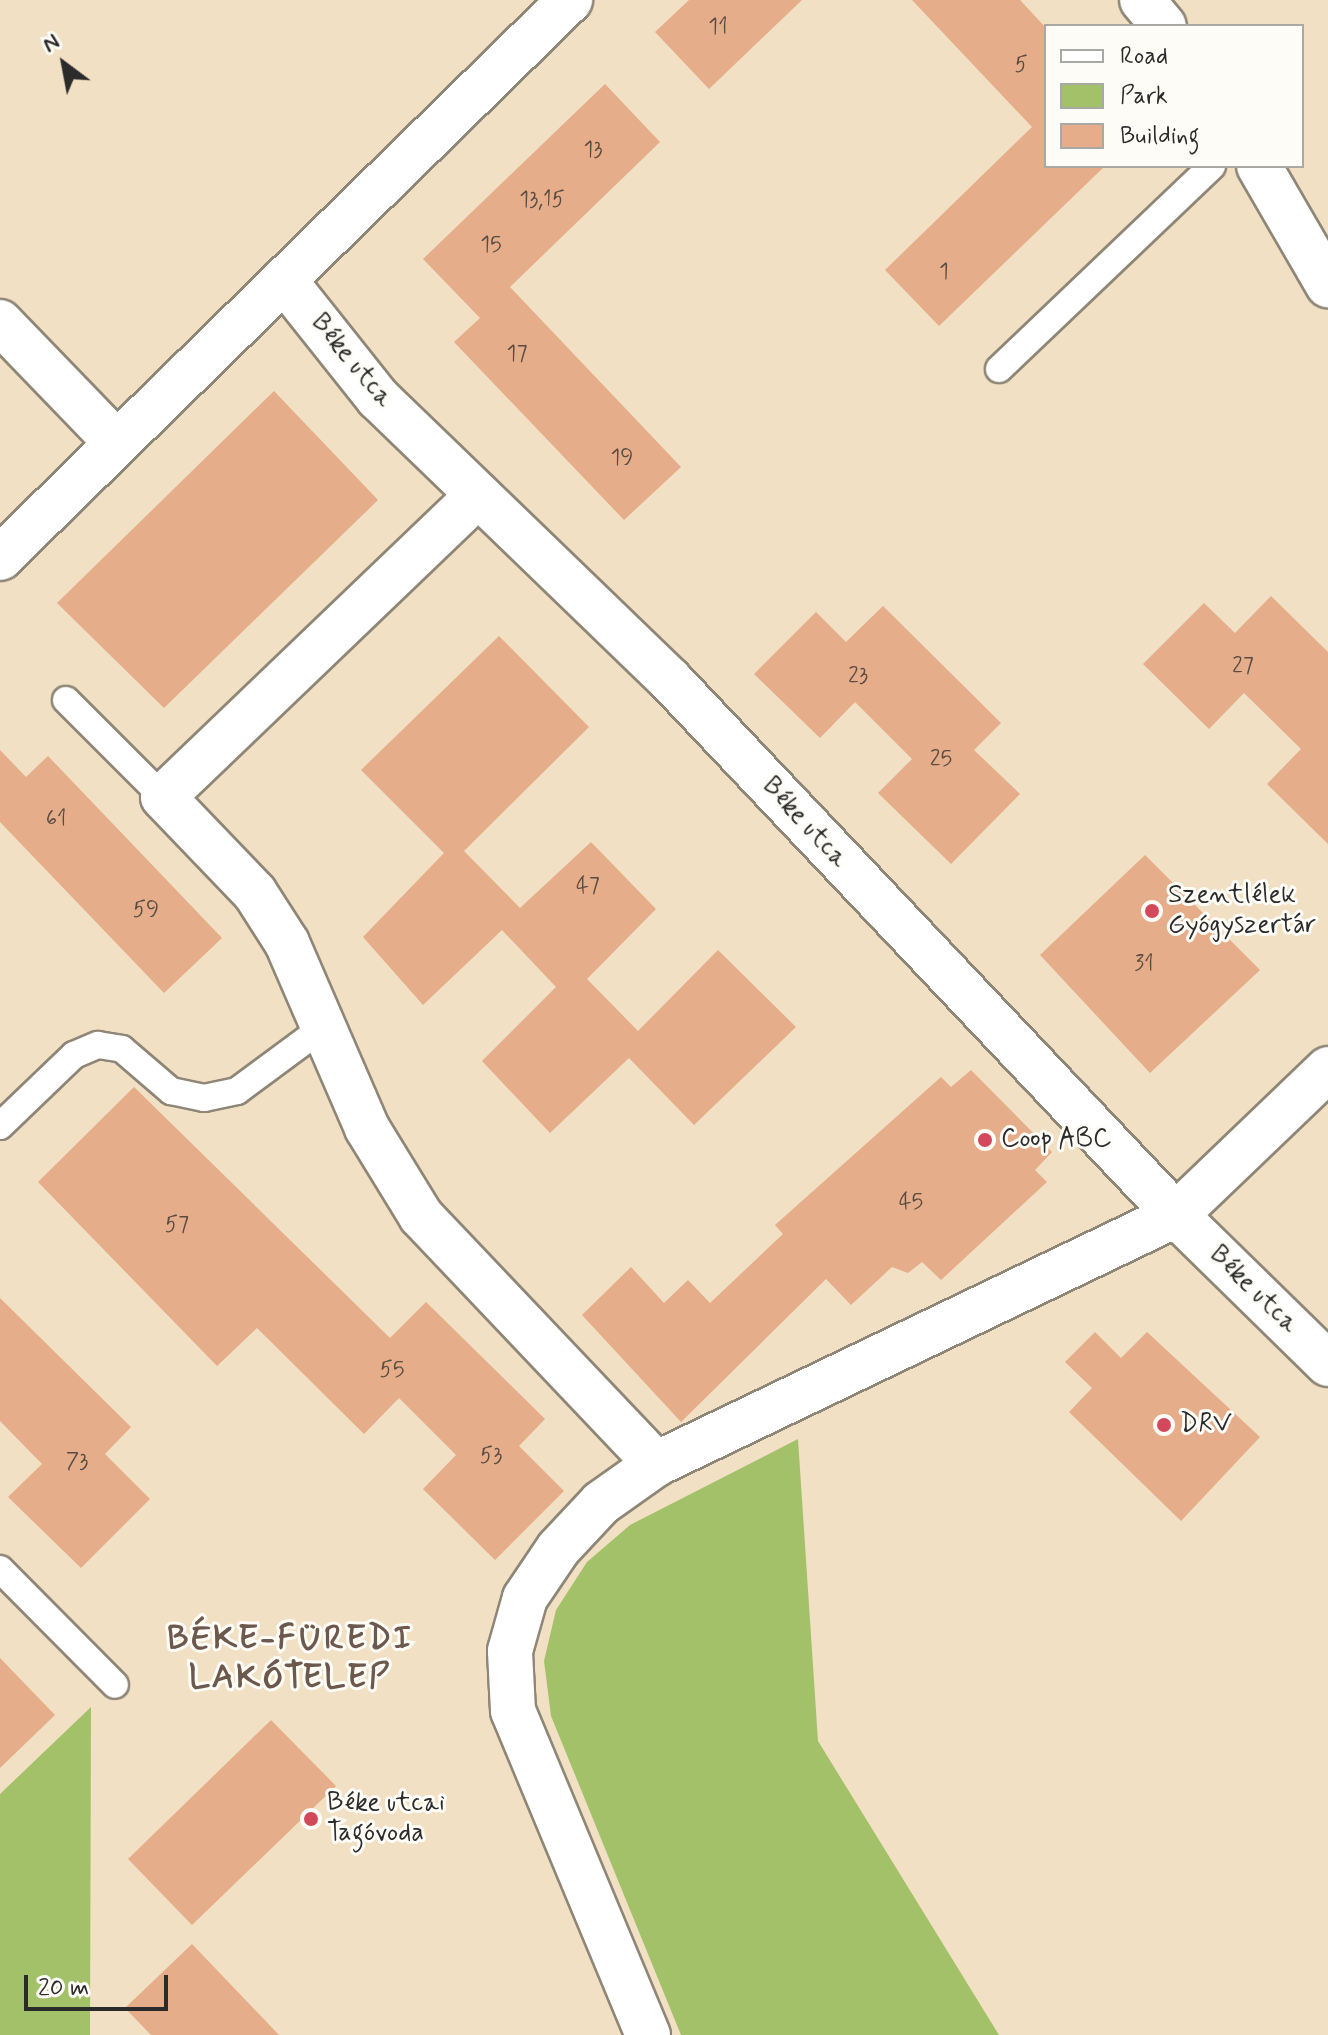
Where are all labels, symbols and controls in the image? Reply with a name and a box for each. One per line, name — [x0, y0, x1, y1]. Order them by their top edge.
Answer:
house number: 11 — [708, 15, 728, 41]
north arrow — [24, 24, 104, 104]
legend — [1044, 24, 1304, 168]
text: N — [38, 28, 65, 59]
text: Road — [1120, 41, 1168, 72]
house number: 5 — [1014, 53, 1028, 79]
text: Park — [1120, 81, 1168, 112]
text: Building — [1120, 121, 1200, 152]
house number: 13 — [583, 138, 603, 164]
house number: 13,15 — [519, 188, 565, 214]
house number: 15 — [480, 233, 502, 259]
house number: 1 — [939, 260, 949, 286]
street label: Béke utca — [303, 308, 399, 414]
house number: 17 — [507, 342, 527, 368]
house number: 19 — [611, 446, 633, 472]
house number: 27 — [1232, 654, 1254, 680]
house number: 23 — [848, 664, 868, 690]
house number: 25 — [930, 747, 952, 773]
street label: Béke utca — [755, 772, 853, 874]
house number: 61 — [46, 807, 66, 833]
house number: 47 — [576, 874, 600, 900]
place label: Szentlélek Gyógyszertár — [1168, 880, 1316, 942]
house number: 59 — [133, 898, 159, 924]
marker: Szentlélek Gyógyszertár — [1143, 902, 1161, 920]
house number: 31 — [1134, 952, 1154, 978]
place label: Coop ABC — [1001, 1124, 1108, 1156]
marker: Coop ABC — [976, 1131, 994, 1149]
house number: 45 — [899, 1190, 923, 1216]
house number: 57 — [165, 1213, 189, 1239]
street label: Béke utca — [1202, 1240, 1304, 1340]
house number: 55 — [380, 1358, 404, 1384]
place label: DRV — [1180, 1409, 1232, 1441]
marker: DRV — [1155, 1416, 1173, 1434]
house number: 53 — [480, 1444, 502, 1470]
house number: 73 — [66, 1450, 88, 1476]
district label: BÉKE-FÜREDI LAKÓTELEP — [167, 1618, 413, 1698]
place label: Béke utcai Tagóvoda — [327, 1788, 445, 1850]
marker: Béke utcai Tagóvoda — [302, 1810, 320, 1828]
scale bar — [28, 1959, 172, 2009]
text: 20 m — [38, 1973, 89, 2004]

